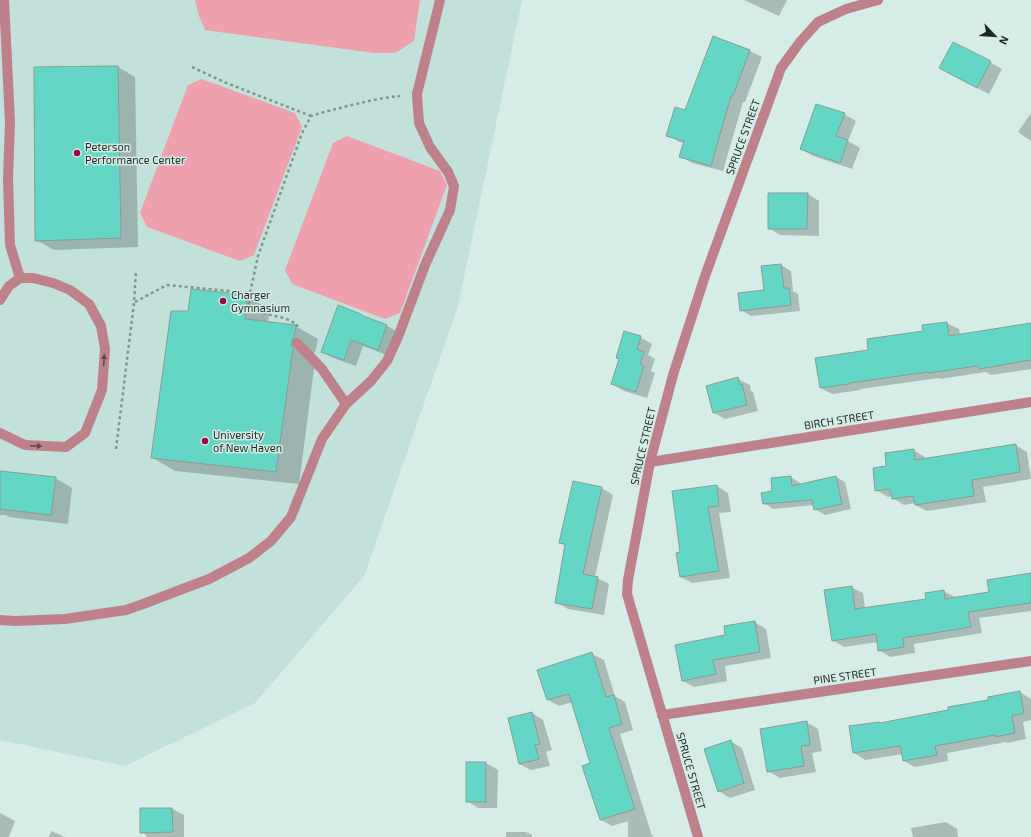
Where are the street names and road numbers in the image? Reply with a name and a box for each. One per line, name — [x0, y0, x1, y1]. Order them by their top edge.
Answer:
street label: SPRUCE STREET — [723, 97, 762, 177]
street label: SPRUCE STREET — [627, 405, 658, 486]
street label: BIRCH STREET — [803, 407, 875, 431]
street label: PINE STREET — [812, 665, 878, 686]
street label: SPRUCE STREET — [674, 731, 709, 812]

